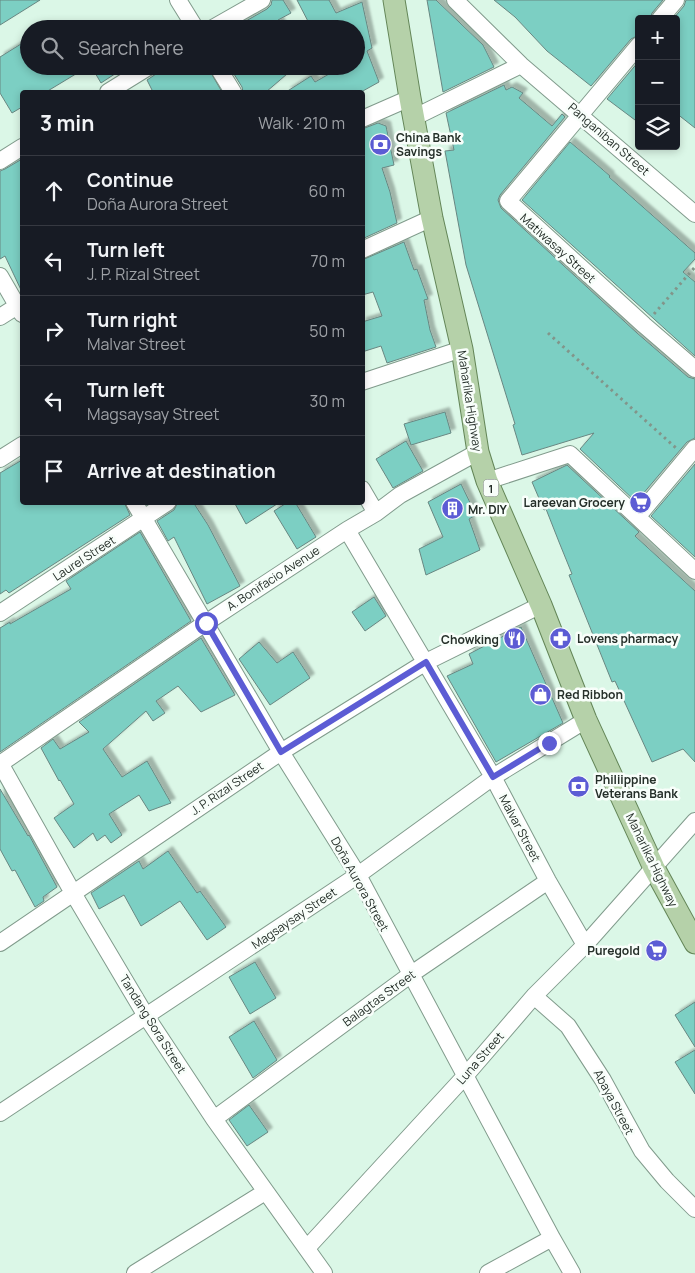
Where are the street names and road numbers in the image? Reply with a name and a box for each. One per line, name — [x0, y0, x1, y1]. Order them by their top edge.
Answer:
street label: Panganiban Street — [565, 99, 654, 179]
street label: Matiwasay Street — [516, 209, 600, 287]
street label: Maharlika Highway — [454, 349, 486, 453]
road number: 1 — [484, 479, 498, 496]
street label: Laurel Street — [49, 531, 119, 585]
street label: A. Bonifacio Avenue — [223, 541, 323, 615]
street label: J. P. Rizal Street — [187, 757, 267, 819]
street label: Malvar Street — [495, 791, 545, 865]
street label: Maharlika Highway — [622, 810, 682, 910]
street label: Doña Aurora Street — [327, 834, 393, 935]
street label: Magsaysay Street — [248, 883, 340, 953]
street label: Balagtas Street — [339, 966, 419, 1030]
street label: Tandang Sora Street — [116, 971, 190, 1077]
street label: Luna Street — [452, 1028, 508, 1088]
street label: Abaya Street — [590, 1066, 638, 1138]

